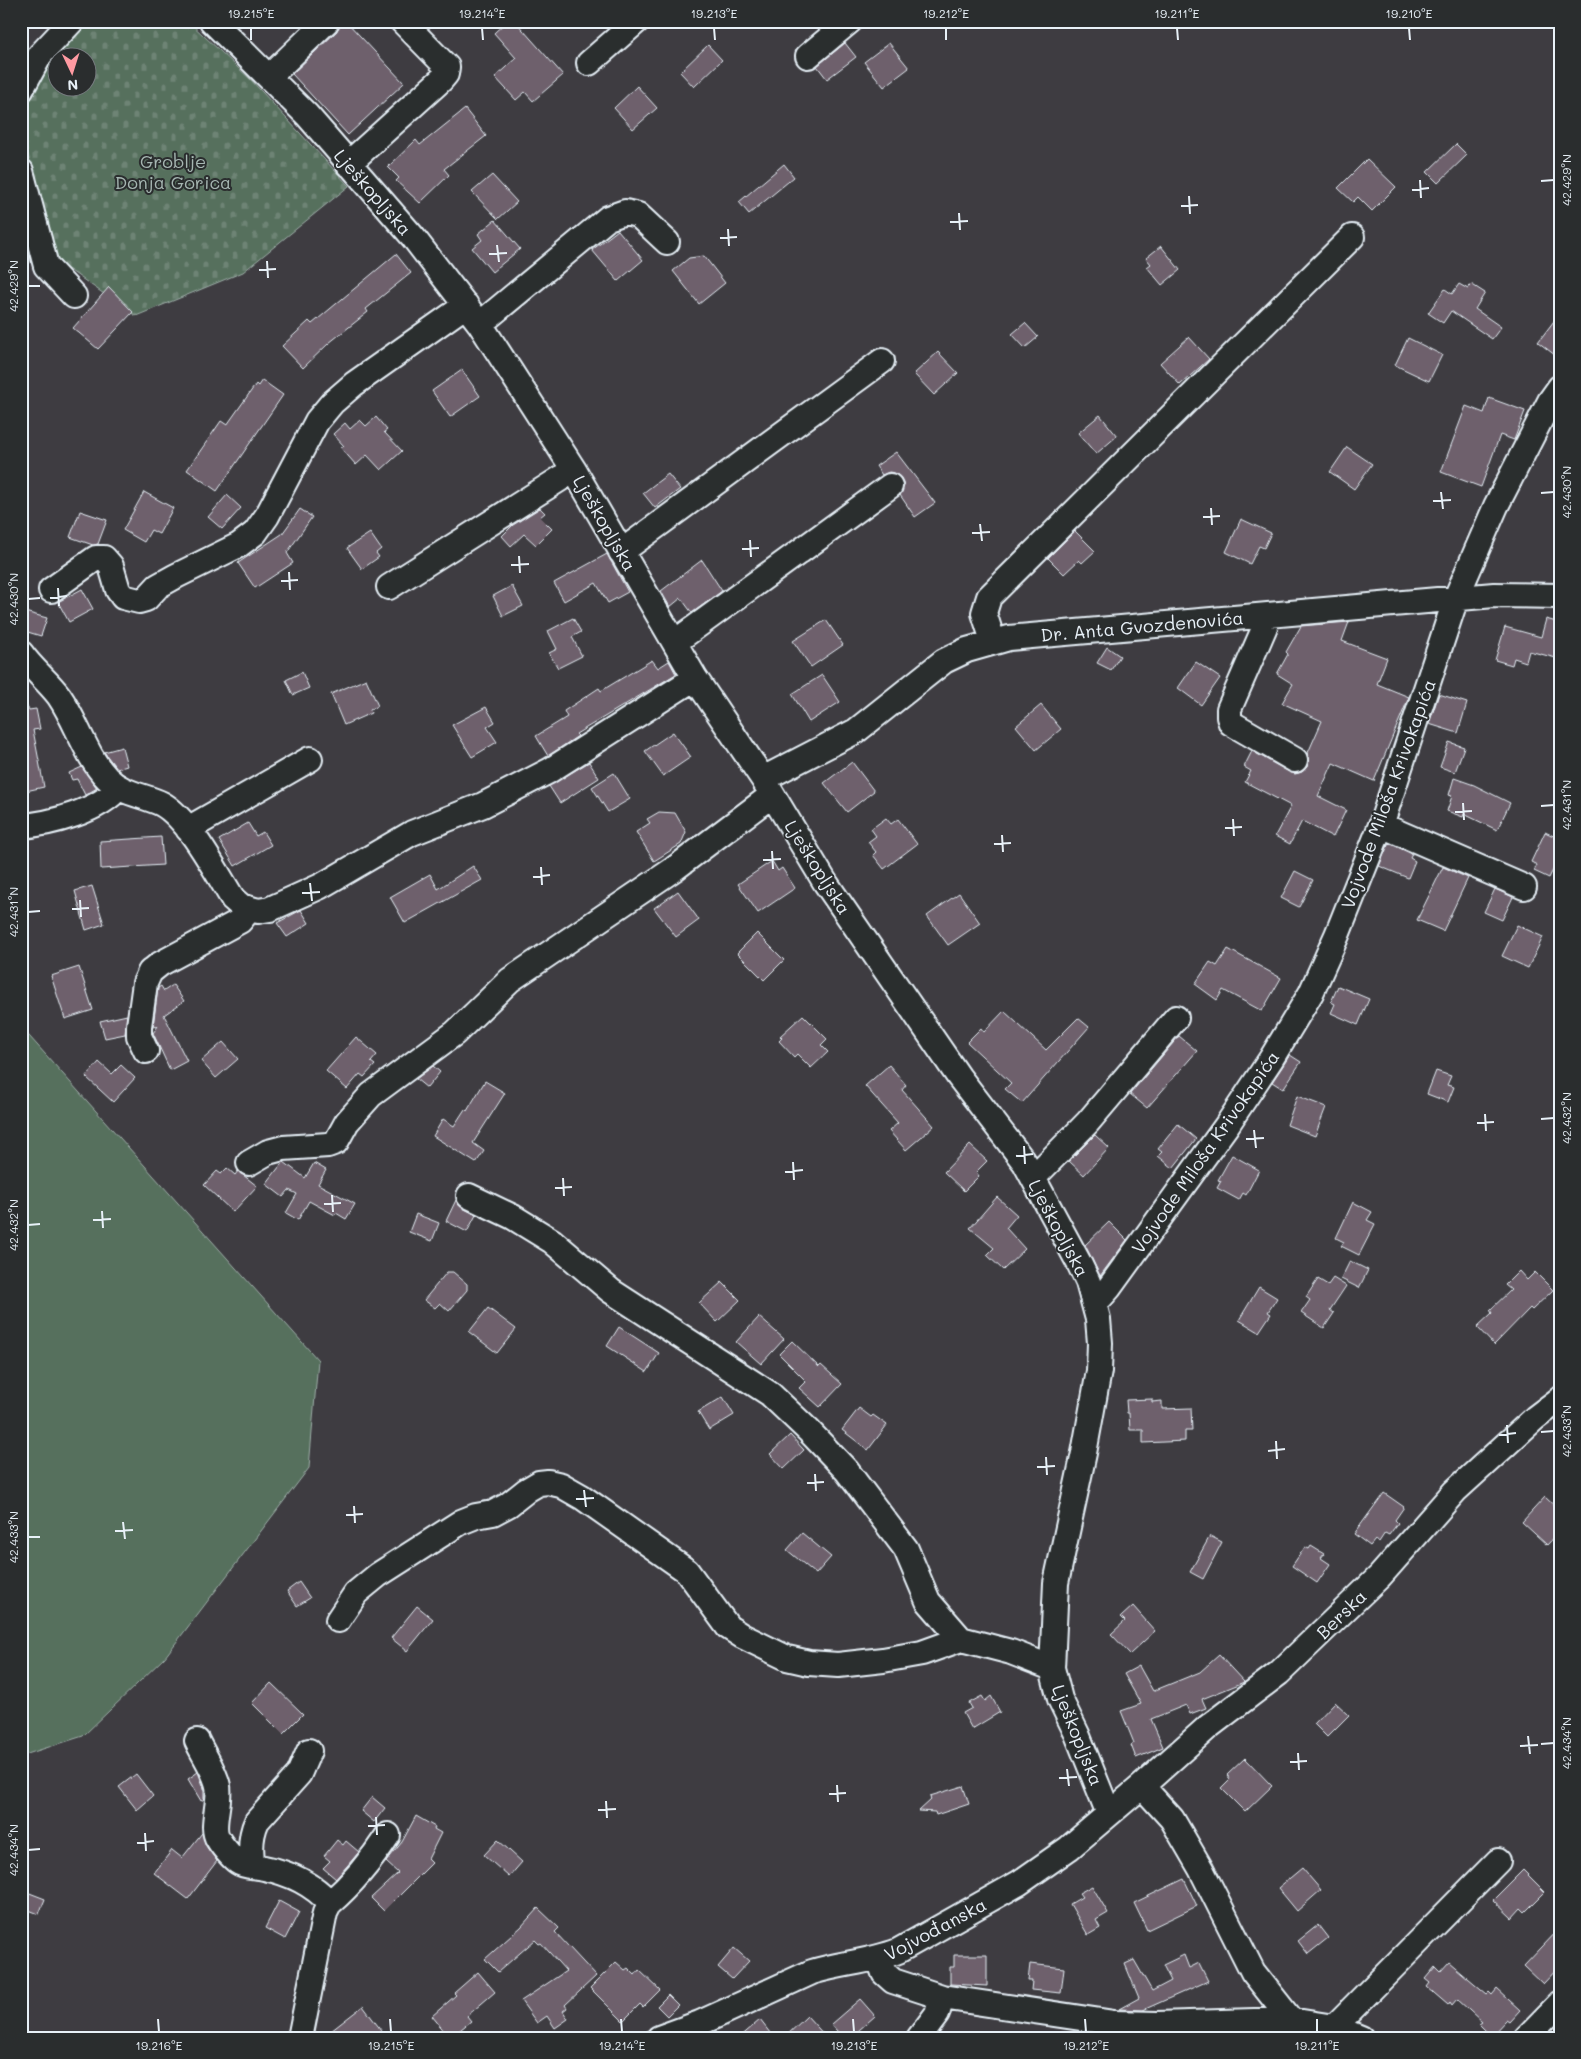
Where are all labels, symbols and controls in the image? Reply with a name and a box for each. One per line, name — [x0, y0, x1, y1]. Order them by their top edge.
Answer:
text: 19.215°E — [228, 5, 274, 21]
text: 19.214°E — [459, 5, 505, 21]
text: 19.213°E — [691, 5, 737, 21]
text: 19.212°E — [923, 5, 969, 21]
text: 19.211°E — [1155, 5, 1200, 21]
text: 19.210°E — [1386, 5, 1433, 21]
north arrow — [48, 48, 98, 98]
text: N — [67, 76, 79, 95]
street label: Lješkopljska — [329, 144, 417, 240]
park label: Groblje Donja Gorica — [115, 149, 231, 194]
text: 42.429°N — [1558, 154, 1574, 206]
text: 42.429°N — [5, 260, 21, 312]
text: 42.430°N — [1558, 466, 1574, 518]
street label: Lješkopljska — [568, 471, 642, 575]
text: 42.430°N — [5, 573, 21, 625]
street label: Dr. Anta Gvozdenovića — [1040, 605, 1244, 647]
street label: Vojvode Miloša Krivokapića — [1335, 676, 1441, 912]
text: 42.431°N — [1558, 780, 1574, 830]
street label: Lješkopljska — [780, 815, 856, 919]
text: 42.431°N — [5, 887, 21, 937]
street label: Vojvode Miloša Krivokapića — [1126, 1046, 1284, 1258]
text: 42.432°N — [1558, 1092, 1574, 1144]
street label: Lješkopljska — [1023, 1175, 1095, 1281]
text: 42.432°N — [5, 1199, 21, 1251]
text: 42.433°N — [1558, 1405, 1574, 1457]
text: 42.433°N — [5, 1511, 21, 1563]
street label: Berska — [1311, 1584, 1371, 1644]
street label: Lješkopljska — [1047, 1681, 1109, 1789]
text: 42.434°N — [1558, 1717, 1574, 1769]
text: 42.434°N — [5, 1824, 21, 1876]
street label: Vojvođanska — [880, 1892, 990, 1966]
text: 19.216°E — [136, 2037, 183, 2053]
text: 19.215°E — [368, 2037, 414, 2053]
text: 19.214°E — [599, 2037, 645, 2053]
text: 19.213°E — [831, 2037, 877, 2053]
text: 19.212°E — [1063, 2037, 1109, 2053]
text: 19.211°E — [1295, 2037, 1340, 2053]

